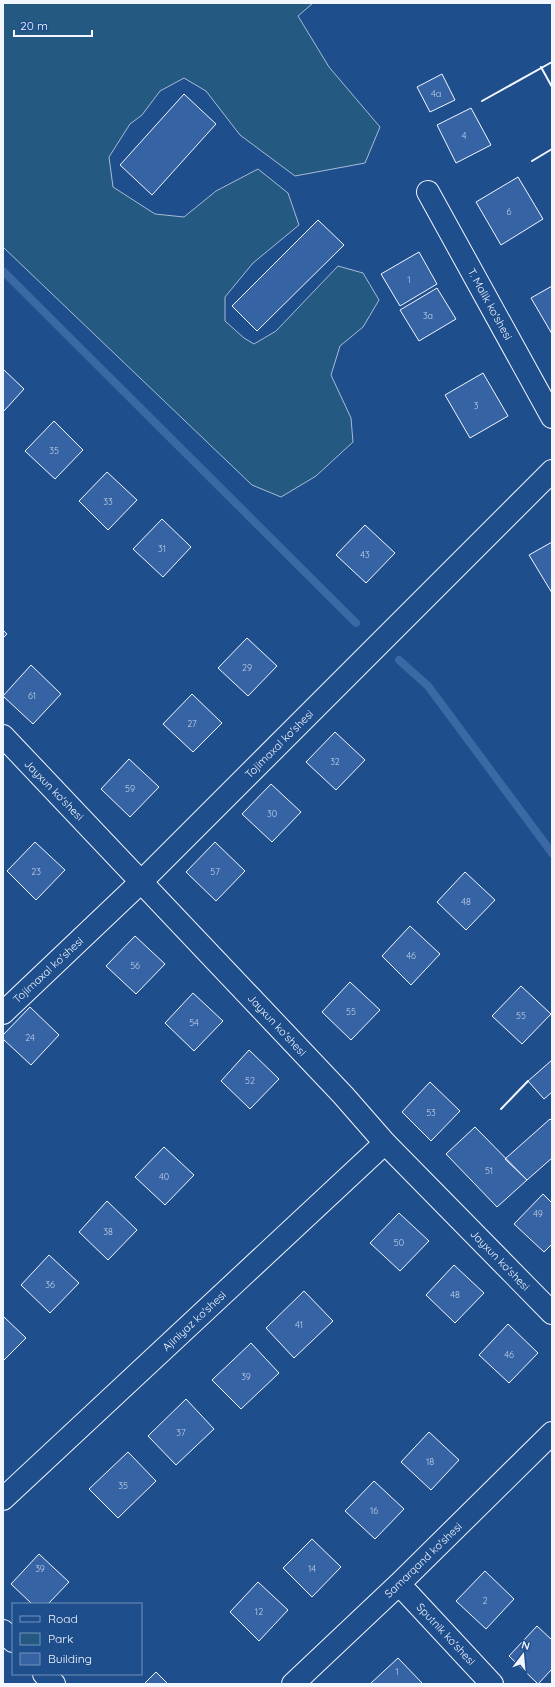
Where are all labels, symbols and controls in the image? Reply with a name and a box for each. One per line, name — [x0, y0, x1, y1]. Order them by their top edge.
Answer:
scale bar — [14, 12, 92, 38]
text: 20 m — [20, 18, 48, 33]
house number: 4a — [431, 88, 441, 99]
house number: 4 — [462, 130, 467, 141]
house number: 6 — [507, 206, 512, 217]
street label: T. Malik ko'shesi — [465, 266, 515, 342]
house number: 1 — [407, 274, 411, 285]
house number: 3a — [423, 310, 433, 321]
house number: 3 — [474, 400, 479, 411]
house number: 35 — [49, 445, 59, 456]
house number: 33 — [103, 496, 113, 507]
house number: 31 — [158, 543, 166, 554]
house number: 43 — [360, 549, 370, 560]
house number: 29 — [242, 662, 252, 673]
house number: 61 — [28, 690, 36, 701]
street label: Tojimaxal ko'shesi — [242, 707, 316, 781]
house number: 27 — [187, 718, 197, 729]
street label: Jayxun ko'shesi — [21, 756, 87, 824]
house number: 32 — [330, 756, 340, 767]
house number: 59 — [125, 783, 135, 794]
house number: 30 — [267, 808, 277, 819]
house number: 23 — [31, 866, 41, 877]
house number: 57 — [210, 866, 220, 877]
house number: 48 — [461, 896, 471, 907]
street label: Tojimaxal ko'shesi — [10, 934, 86, 1006]
house number: 46 — [406, 950, 416, 961]
house number: 56 — [130, 960, 140, 971]
street label: Jayxun ko'shesi — [245, 991, 309, 1059]
house number: 55 — [346, 1006, 356, 1017]
house number: 55 — [516, 1010, 526, 1021]
house number: 54 — [189, 1017, 199, 1028]
house number: 24 — [25, 1032, 35, 1043]
house number: 52 — [245, 1075, 255, 1086]
house number: 53 — [426, 1107, 436, 1118]
house number: 51 — [485, 1165, 493, 1176]
house number: 40 — [159, 1171, 169, 1182]
house number: 49 — [533, 1208, 543, 1219]
house number: 38 — [103, 1226, 113, 1237]
street label: Jayxun ko'shesi — [467, 1226, 533, 1294]
house number: 50 — [394, 1237, 404, 1248]
house number: 36 — [45, 1279, 55, 1290]
street label: Ajiniyaz ko'shesi — [159, 1288, 229, 1354]
house number: 48 — [450, 1289, 460, 1300]
house number: 41 — [295, 1319, 303, 1330]
house number: 46 — [504, 1349, 514, 1360]
house number: 39 — [241, 1371, 251, 1382]
house number: 37 — [176, 1427, 186, 1438]
house number: 18 — [426, 1456, 434, 1467]
house number: 35 — [118, 1480, 128, 1491]
house number: 16 — [370, 1505, 378, 1516]
street label: Samarqand ko'shesi — [381, 1519, 465, 1601]
house number: 39 — [35, 1563, 45, 1574]
house number: 14 — [308, 1563, 316, 1574]
house number: 2 — [483, 1595, 488, 1606]
street label: Sputnik ko'shesi — [414, 1600, 478, 1668]
legend — [12, 1603, 142, 1675]
house number: 12 — [255, 1606, 263, 1617]
text: Road — [48, 1611, 78, 1626]
text: Park — [48, 1631, 73, 1646]
north arrow — [503, 1635, 543, 1675]
text: N — [520, 1638, 532, 1653]
text: Building — [48, 1651, 92, 1666]
house number: 1 — [395, 1666, 399, 1677]

